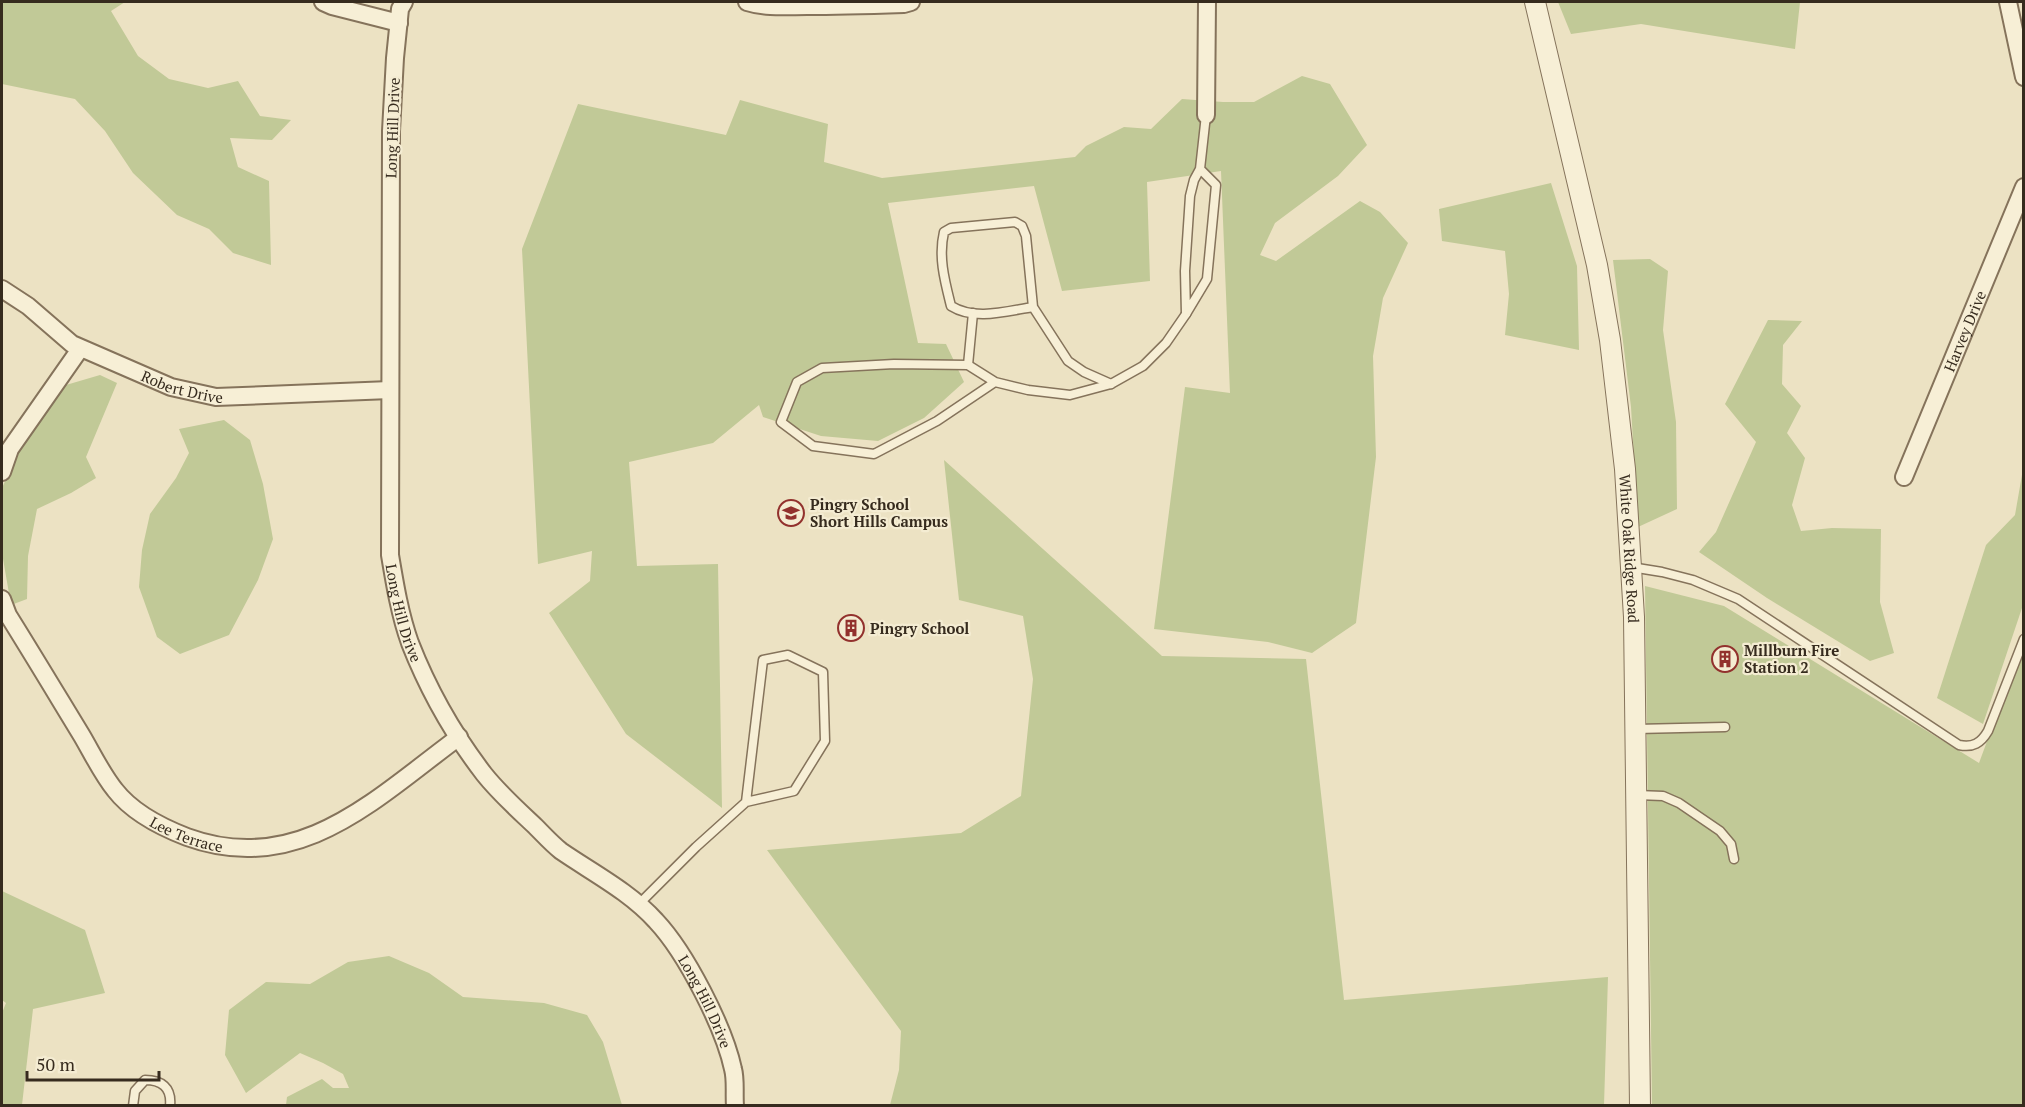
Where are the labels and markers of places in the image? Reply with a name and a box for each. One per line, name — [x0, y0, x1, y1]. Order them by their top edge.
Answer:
place label: Pingry School Short Hills Campus — [810, 494, 948, 531]
school or university icon: Pingry School Short Hills Campus — [776, 498, 806, 528]
building icon: Pingry School — [836, 613, 866, 643]
place label: Pingry School — [870, 618, 969, 638]
place label: Millburn Fire Station 2 — [1744, 640, 1839, 677]
building icon: Millburn Fire Station 2 — [1710, 644, 1740, 674]

